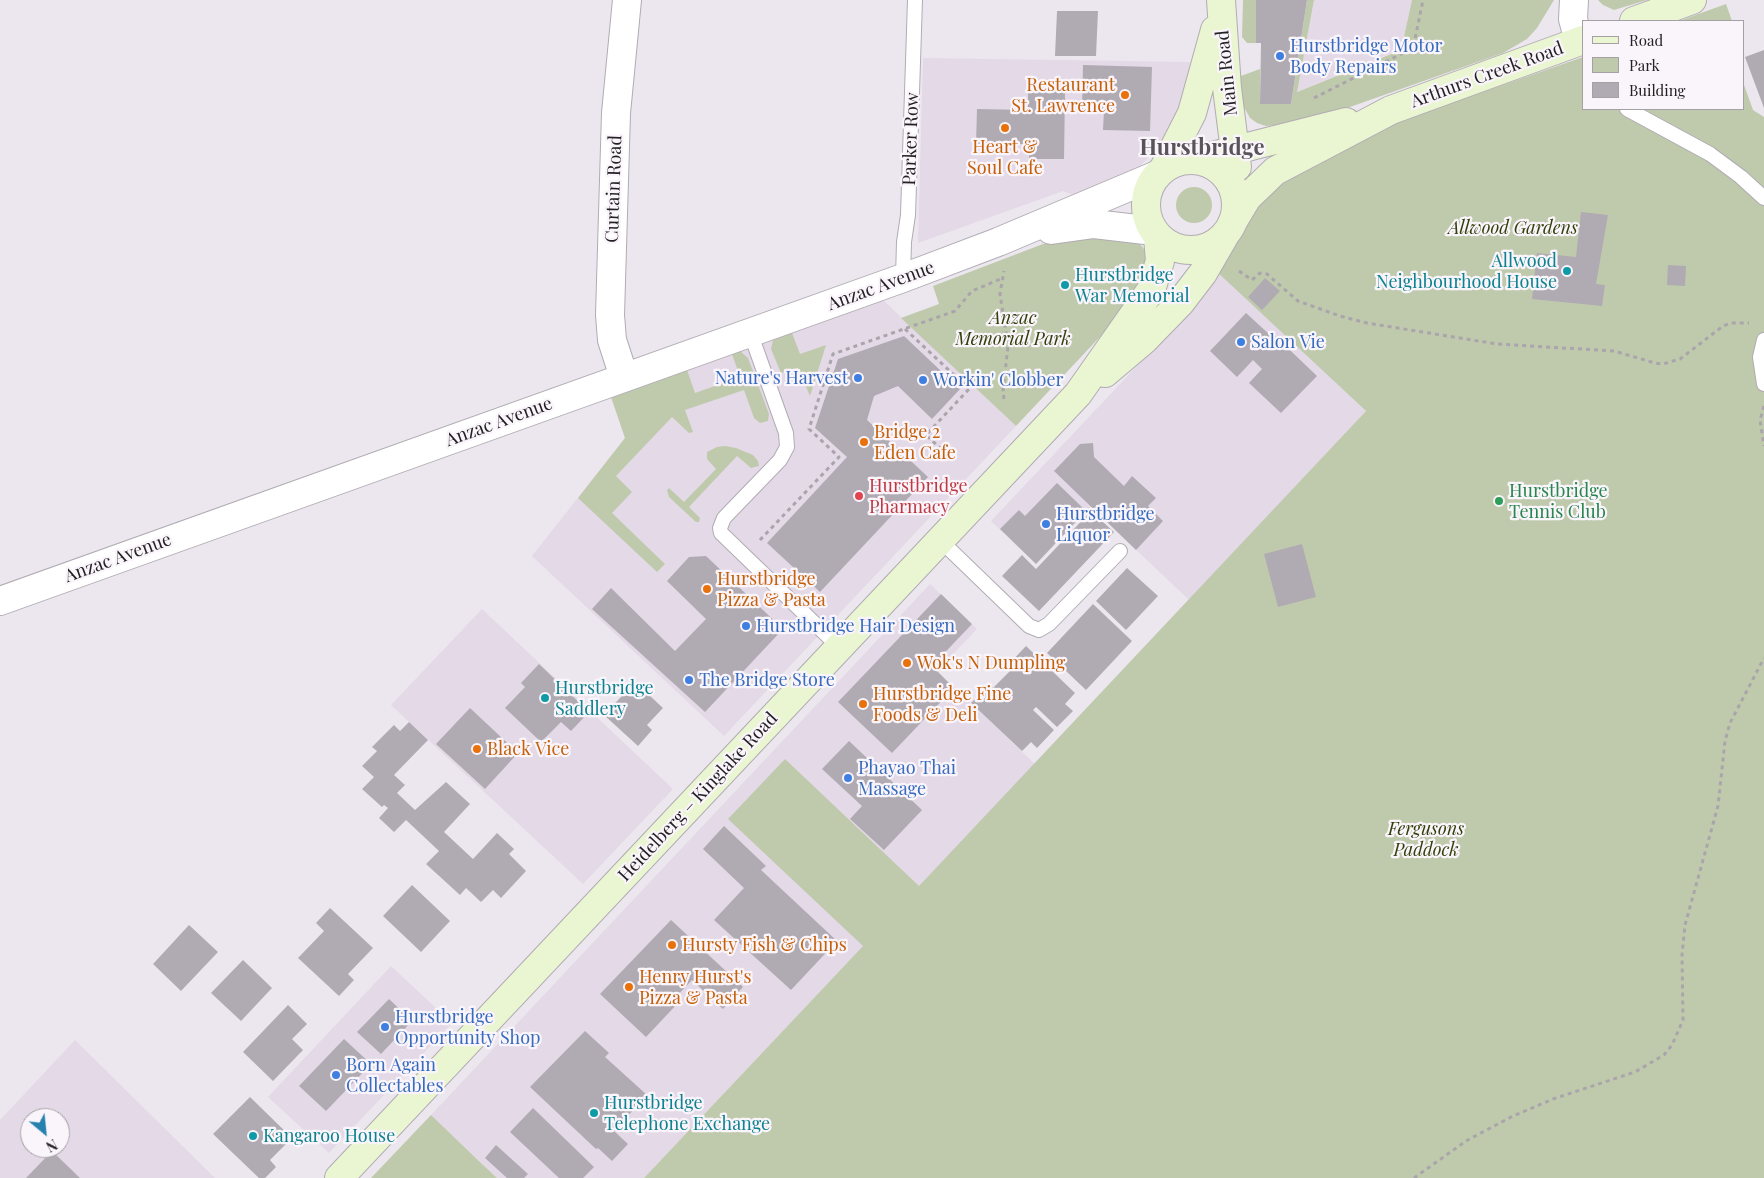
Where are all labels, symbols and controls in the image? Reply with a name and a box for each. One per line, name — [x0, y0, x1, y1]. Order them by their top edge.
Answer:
legend — [1582, 20, 1744, 110]
street label: Main Road — [1212, 29, 1242, 117]
text: Road — [1629, 30, 1663, 50]
place label: Hurstbridge Motor Body Repairs — [1290, 35, 1443, 78]
street label: Arthurs Creek Road — [1408, 37, 1566, 113]
marker: Hurstbridge Motor Body Repairs — [1274, 50, 1286, 62]
text: Park — [1629, 55, 1660, 75]
place label: Restaurant St. Lawrence — [1011, 74, 1115, 116]
text: Building — [1629, 80, 1685, 100]
marker: Restaurant St. Lawrence — [1119, 89, 1131, 101]
street label: Parker Row — [899, 92, 923, 186]
marker: Heart & Soul Cafe — [999, 122, 1011, 134]
street label: Curtain Road — [601, 135, 627, 243]
district label: Hurstbridge — [1140, 135, 1264, 161]
place label: Heart & Soul Cafe — [967, 136, 1043, 178]
park label: Allwood Gardens — [1448, 217, 1578, 239]
place label: Allwood Neighbourhood House — [1376, 250, 1557, 292]
street label: Anzac Avenue — [825, 257, 937, 315]
place label: Hurstbridge War Memorial — [1075, 264, 1190, 306]
marker: Allwood Neighbourhood House — [1561, 265, 1573, 277]
marker: Hurstbridge War Memorial — [1059, 279, 1071, 291]
park label: Anzac Memorial Park — [955, 307, 1071, 350]
place label: Salon Vie — [1251, 331, 1325, 353]
marker: Salon Vie — [1235, 336, 1247, 348]
place label: Nature's Harvest — [715, 367, 848, 389]
place label: Workin' Clobber — [933, 369, 1064, 391]
marker: Nature's Harvest — [852, 372, 864, 384]
marker: Workin' Clobber — [917, 374, 929, 386]
street label: Anzac Avenue — [443, 393, 555, 451]
place label: Bridge 2 Eden Cafe — [874, 421, 956, 464]
marker: Bridge 2 Eden Cafe — [858, 436, 870, 448]
place label: Hurstbridge Pharmacy — [869, 475, 968, 518]
place label: Hurstbridge Tennis Club — [1509, 480, 1608, 522]
marker: Hurstbridge Pharmacy — [853, 490, 865, 502]
marker: Hurstbridge Tennis Club — [1493, 495, 1505, 507]
place label: Hurstbridge Liquor — [1056, 503, 1155, 546]
marker: Hurstbridge Liquor — [1040, 518, 1052, 530]
street label: Anzac Avenue — [62, 529, 174, 587]
place label: Hurstbridge Pizza & Pasta — [717, 568, 826, 610]
marker: Hurstbridge Pizza & Pasta — [701, 583, 713, 595]
place label: Hurstbridge Hair Design — [756, 615, 955, 637]
marker: Hurstbridge Hair Design — [740, 620, 752, 632]
place label: Wok's N Dumpling — [917, 652, 1065, 674]
marker: Wok's N Dumpling — [901, 657, 913, 669]
place label: The Bridge Store — [699, 669, 835, 691]
marker: The Bridge Store — [683, 674, 695, 686]
place label: Hurstbridge Saddlery — [555, 677, 654, 720]
place label: Hurstbridge Fine Foods & Deli — [873, 683, 1011, 726]
marker: Hurstbridge Saddlery — [539, 692, 551, 704]
marker: Hurstbridge Fine Foods & Deli — [857, 698, 869, 710]
street label: Heidelberg – Kinglake Road — [614, 708, 782, 886]
place label: Black Vice — [487, 738, 569, 760]
marker: Black Vice — [471, 743, 483, 755]
place label: Phayao Thai Massage — [858, 757, 956, 800]
marker: Phayao Thai Massage — [842, 772, 854, 784]
park label: Fergusons Paddock — [1388, 818, 1464, 861]
place label: Hursty Fish & Chips — [682, 934, 847, 956]
marker: Hursty Fish & Chips — [666, 939, 678, 951]
place label: Henry Hurst's Pizza & Pasta — [639, 966, 751, 1009]
marker: Henry Hurst's Pizza & Pasta — [623, 981, 635, 993]
place label: Hurstbridge Opportunity Shop — [395, 1006, 541, 1048]
marker: Hurstbridge Opportunity Shop — [379, 1021, 391, 1033]
place label: Born Again Collectables — [346, 1054, 443, 1096]
marker: Born Again Collectables — [330, 1069, 342, 1081]
place label: Hurstbridge Telephone Exchange — [604, 1092, 770, 1134]
marker: Hurstbridge Telephone Exchange — [588, 1107, 600, 1119]
north arrow — [20, 1108, 70, 1158]
place label: Kangaroo House — [263, 1125, 395, 1147]
marker: Kangaroo House — [247, 1130, 259, 1142]
text: N — [43, 1135, 61, 1157]

